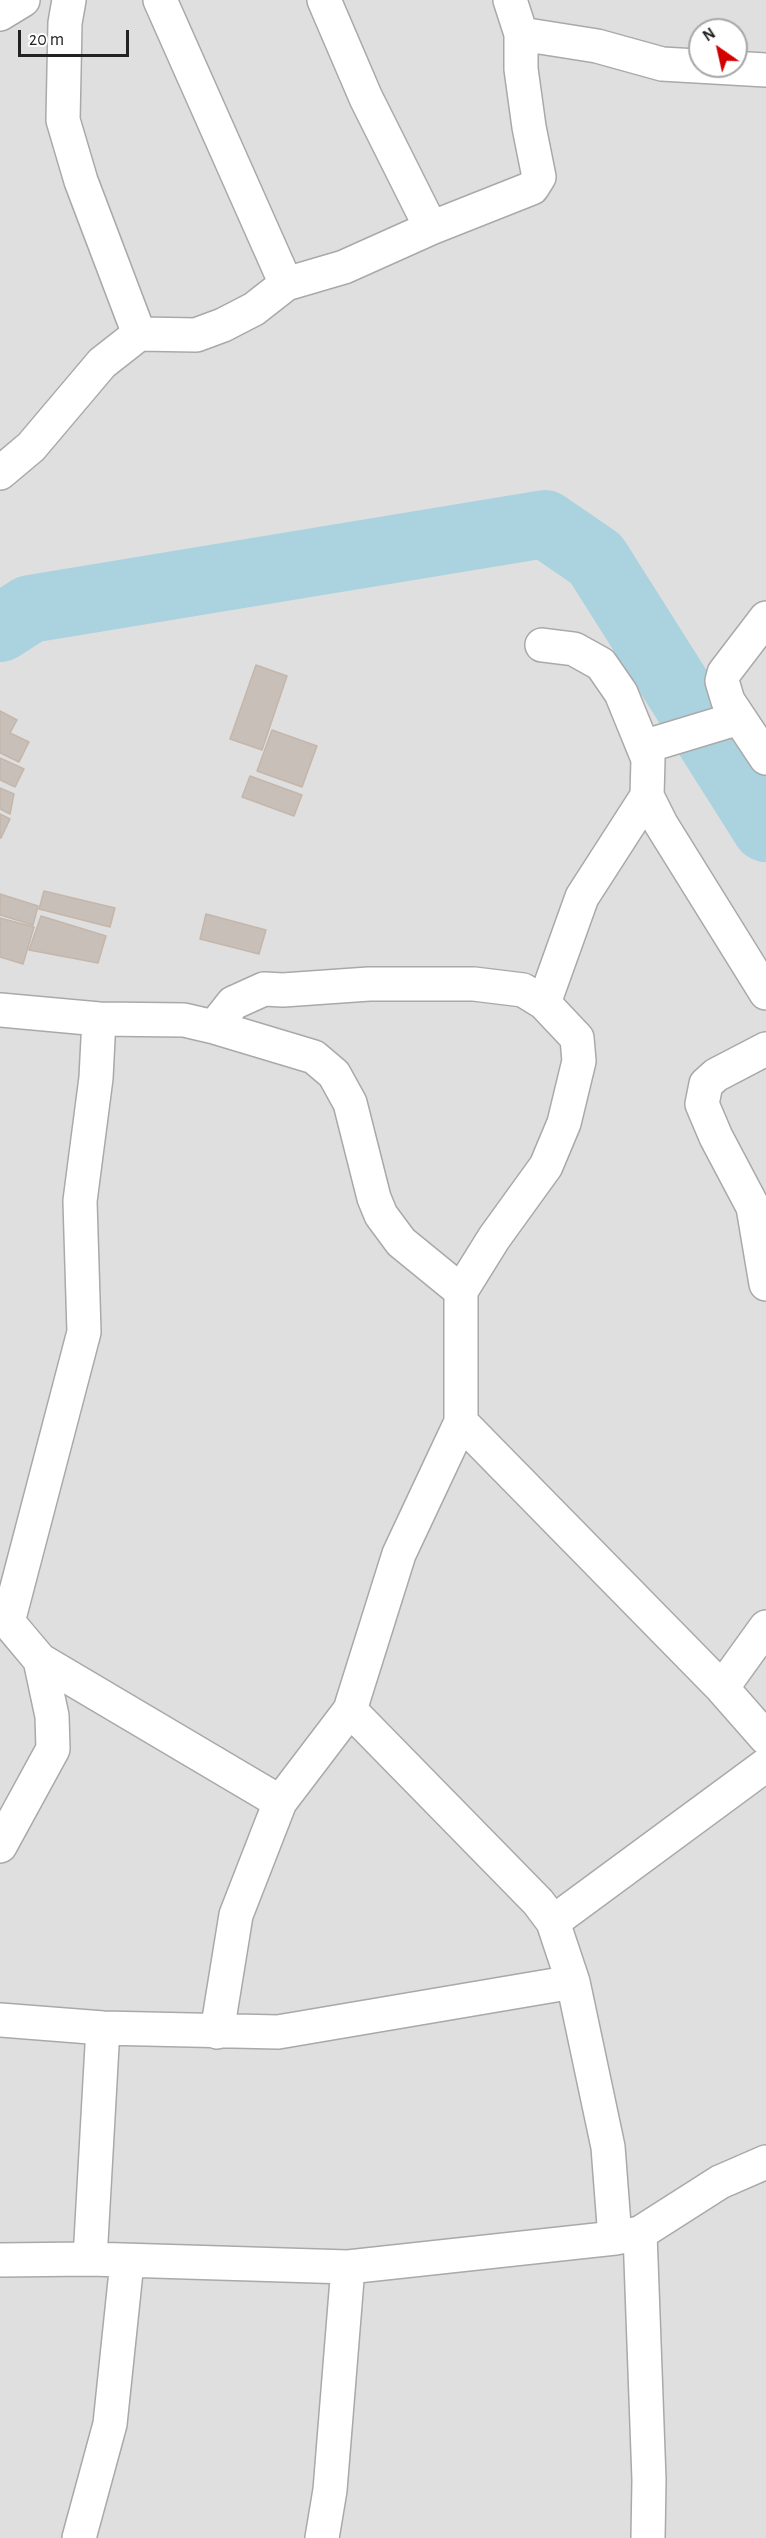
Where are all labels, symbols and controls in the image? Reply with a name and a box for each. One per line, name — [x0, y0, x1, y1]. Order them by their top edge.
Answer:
scale bar — [21, 18, 132, 56]
north arrow — [688, 18, 748, 78]
text: N — [700, 25, 718, 44]
text: 20 m — [29, 31, 64, 49]

